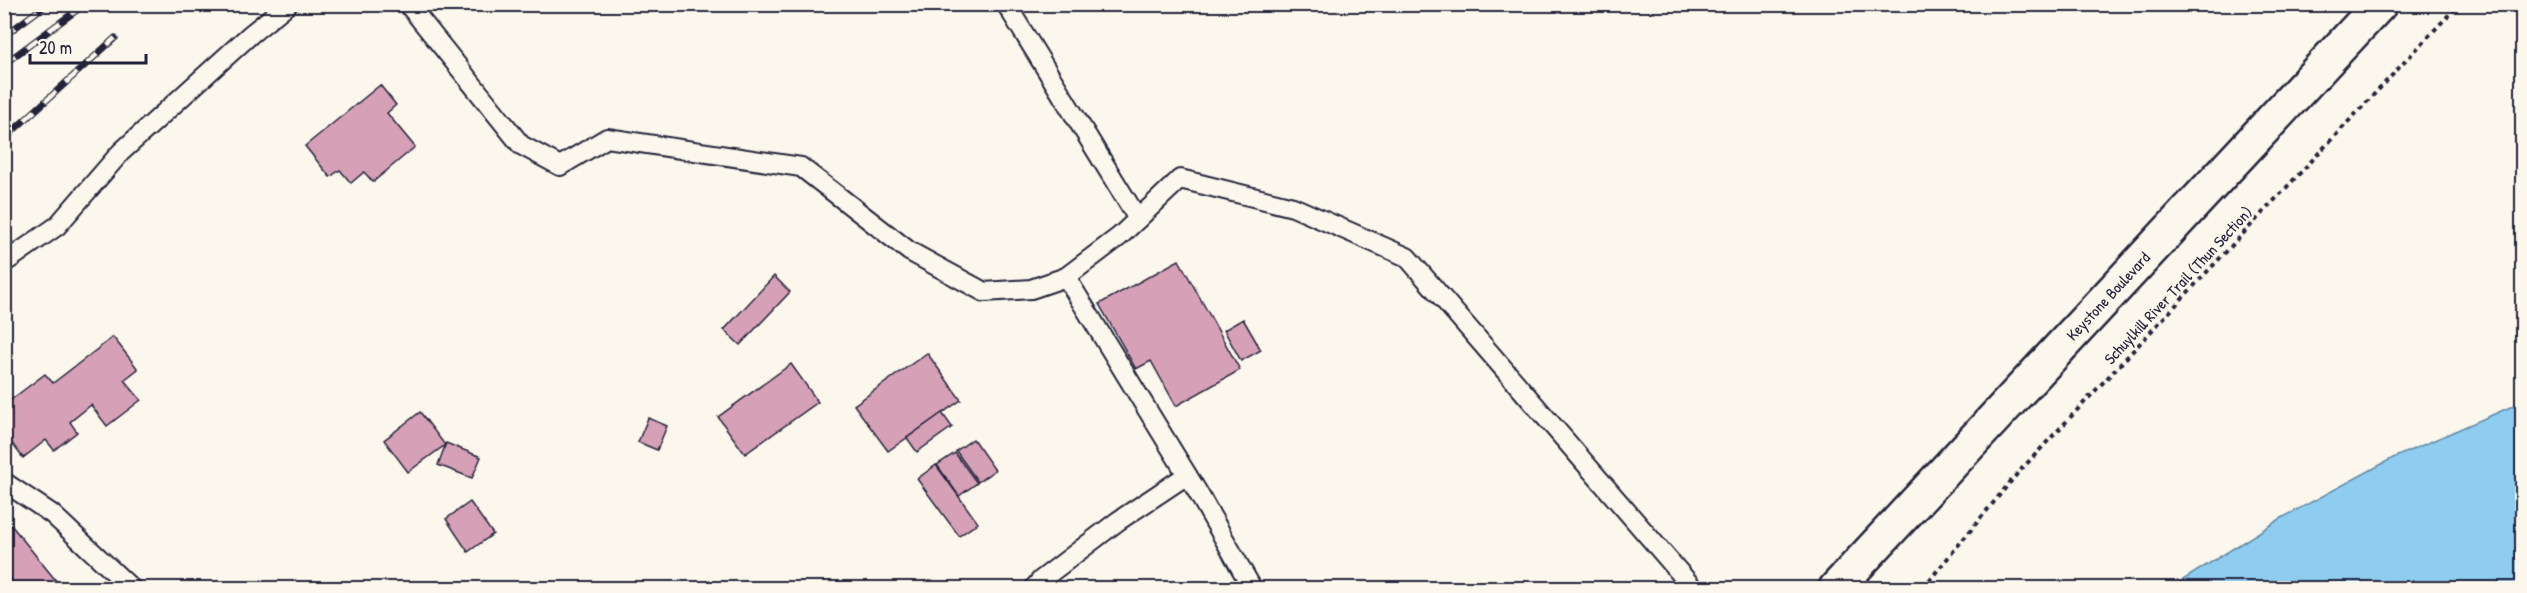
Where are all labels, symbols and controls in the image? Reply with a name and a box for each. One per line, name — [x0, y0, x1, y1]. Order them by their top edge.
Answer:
scale bar — [30, 27, 146, 65]
text: 20 m — [39, 35, 72, 60]
street label: Schuylkill River Trail (Thun Section) — [2099, 201, 2257, 369]
street label: Keystone Boulevard — [2061, 247, 2155, 345]

